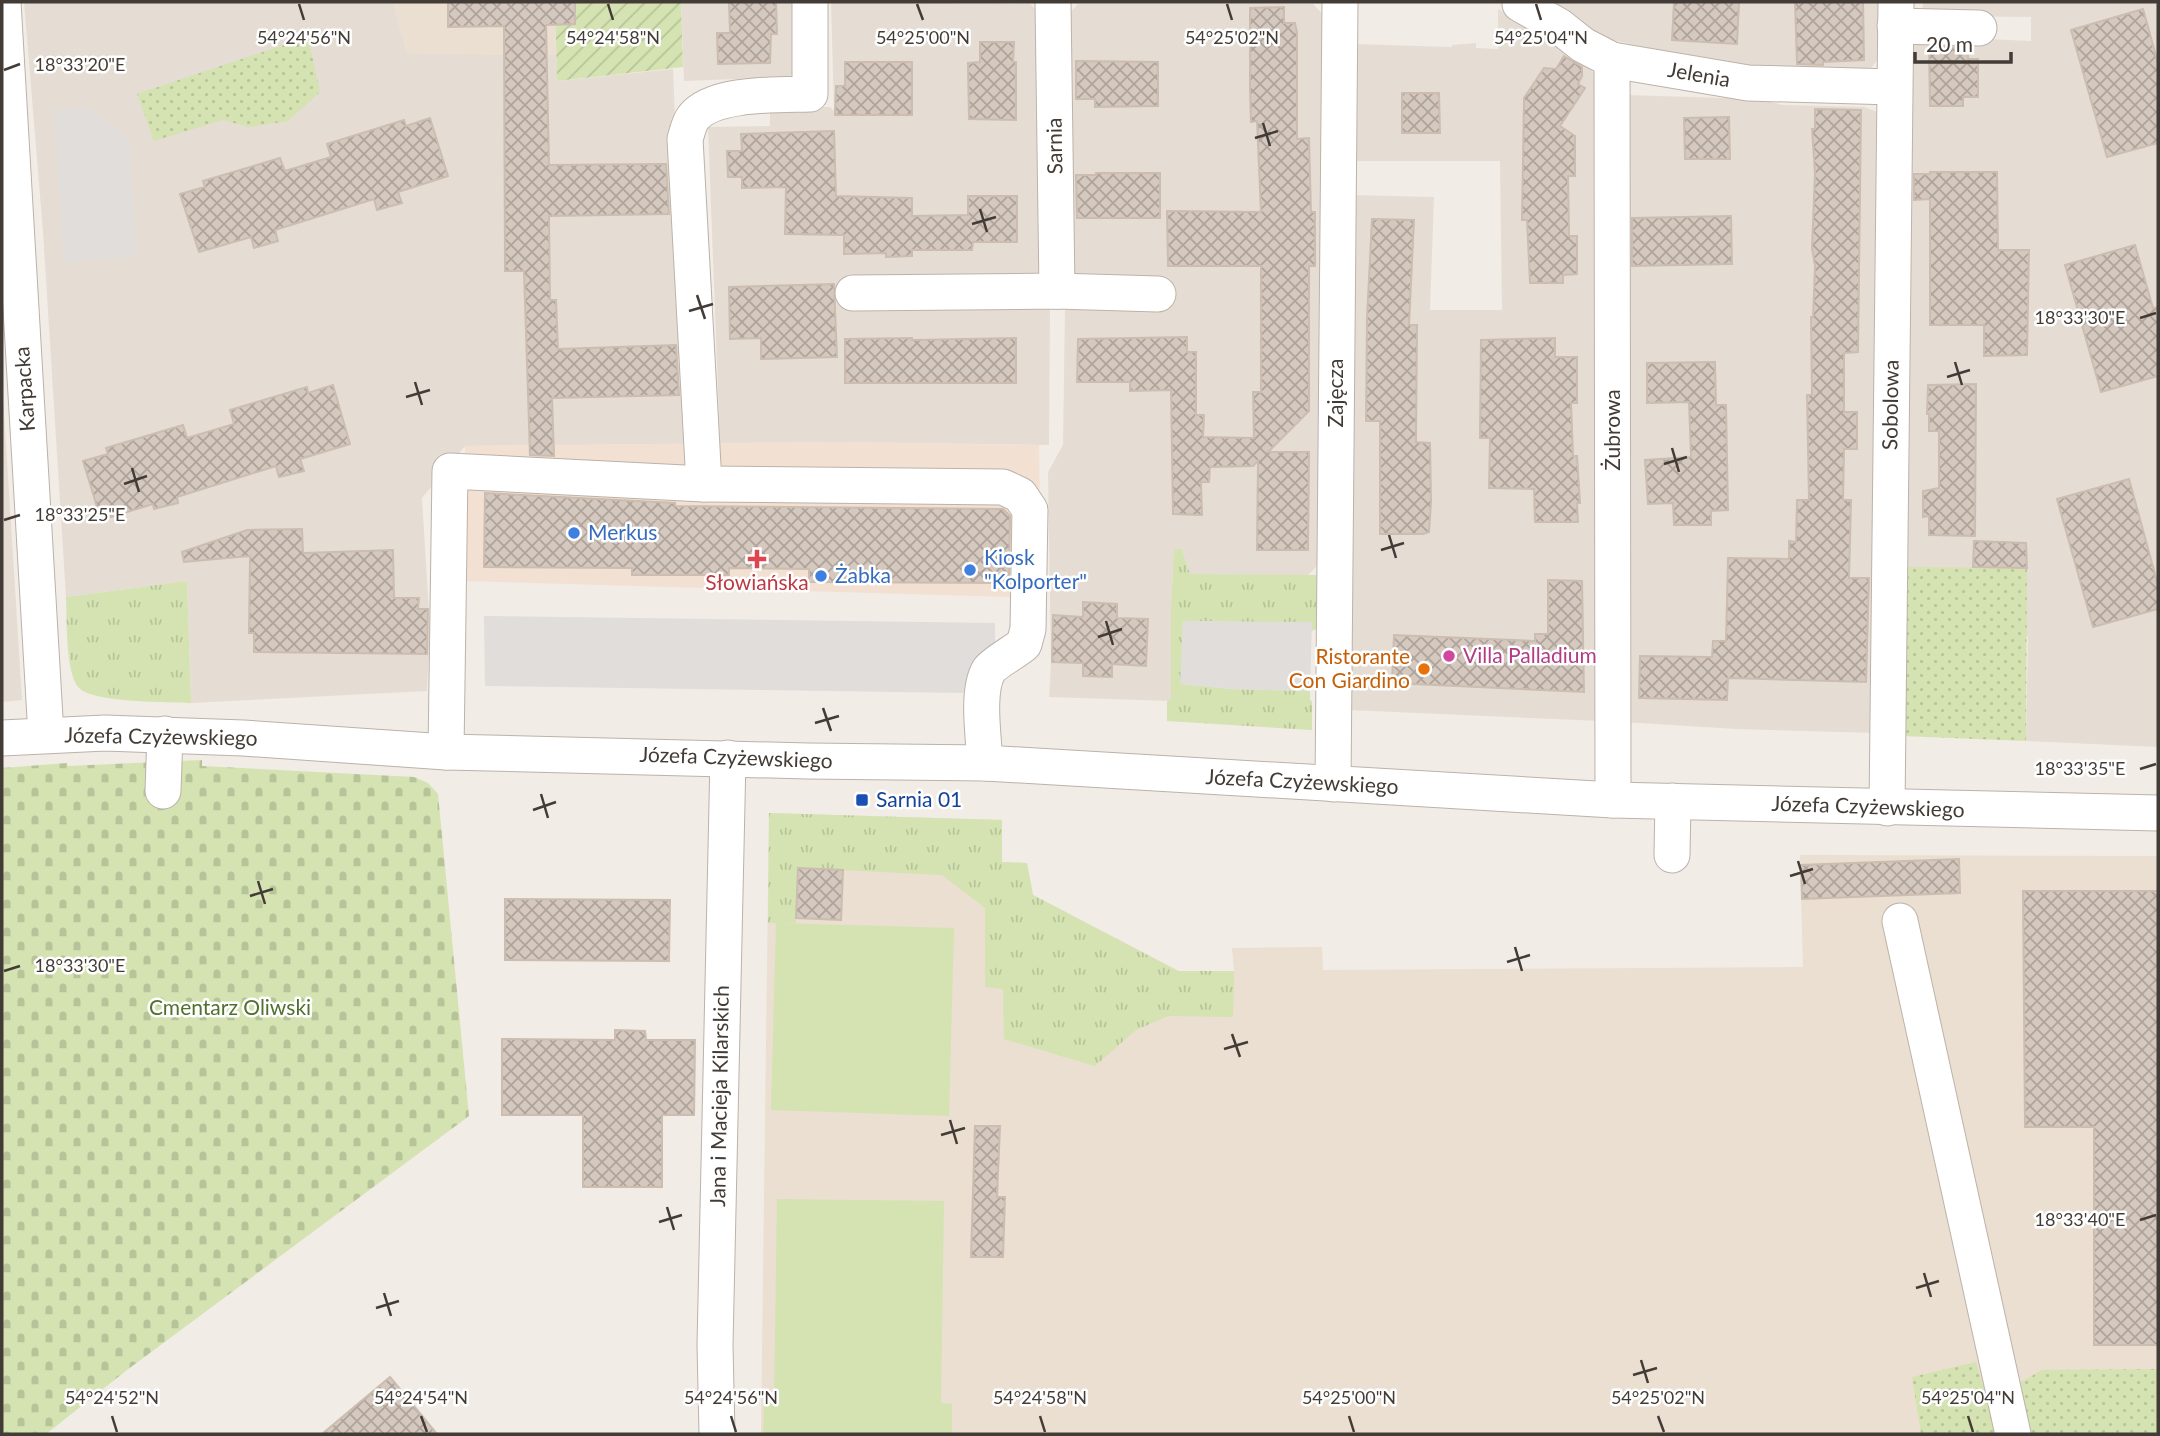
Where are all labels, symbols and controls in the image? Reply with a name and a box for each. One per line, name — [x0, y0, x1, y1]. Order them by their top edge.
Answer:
scale bar — [1915, 21, 2011, 65]
text: 54°24'56"N — [257, 26, 351, 48]
text: 54°24'58"N — [566, 26, 660, 48]
text: 54°25'00"N — [876, 26, 970, 48]
text: 54°25'02"N — [1185, 26, 1279, 48]
text: 54°25'04"N — [1494, 26, 1588, 48]
text: 20 m — [1926, 31, 1973, 56]
text: 18°33'20"E — [35, 53, 125, 75]
street label: Jelenia — [1666, 56, 1732, 91]
street label: Sarnia — [1041, 118, 1066, 175]
text: 18°33'30"E — [2035, 306, 2125, 328]
street label: Karpacka — [8, 346, 39, 433]
street label: Zajęcza — [1322, 358, 1347, 428]
street label: Sobolowa — [1876, 360, 1903, 450]
street label: Żubrowa — [1599, 389, 1624, 471]
text: 18°33'25"E — [35, 503, 125, 525]
place label: Merkus — [588, 519, 657, 544]
marker: Merkus — [566, 525, 582, 541]
place label: Kiosk "Kolporter" — [984, 544, 1087, 593]
marker: Słowiańska — [749, 551, 765, 567]
place label: Żabka — [835, 562, 891, 587]
marker: Kiosk "Kolporter" — [962, 562, 978, 578]
marker: Żabka — [813, 568, 829, 584]
place label: Słowiańska — [705, 569, 809, 594]
place label: Villa Palladium — [1463, 642, 1597, 667]
place label: Ristorante Con Giardino — [1289, 643, 1410, 692]
marker: Villa Palladium — [1441, 648, 1457, 664]
marker: Ristorante Con Giardino — [1416, 661, 1432, 677]
street label: Józefa Czyżewskiego — [64, 721, 258, 750]
street label: Józefa Czyżewskiego — [639, 741, 833, 772]
text: 18°33'35"E — [2035, 757, 2125, 779]
street label: Józefa Czyżewskiego — [1205, 763, 1399, 798]
place label: Sarnia 01 — [876, 786, 962, 811]
street label: Józefa Czyżewskiego — [1771, 790, 1965, 821]
marker: Sarnia 01 — [854, 792, 870, 808]
text: 18°33'30"E — [35, 954, 125, 976]
street label: Jana i Macieja Kilarskich — [704, 985, 733, 1207]
park label: Cmentarz Oliwski — [149, 994, 311, 1019]
text: 18°33'40"E — [2035, 1208, 2125, 1230]
text: 54°24'52"N — [65, 1386, 159, 1408]
text: 54°24'54"N — [374, 1386, 468, 1408]
text: 54°24'56"N — [684, 1386, 778, 1408]
text: 54°24'58"N — [993, 1386, 1087, 1408]
text: 54°25'00"N — [1302, 1386, 1396, 1408]
text: 54°25'02"N — [1611, 1386, 1705, 1408]
text: 54°25'04"N — [1921, 1386, 2015, 1408]

